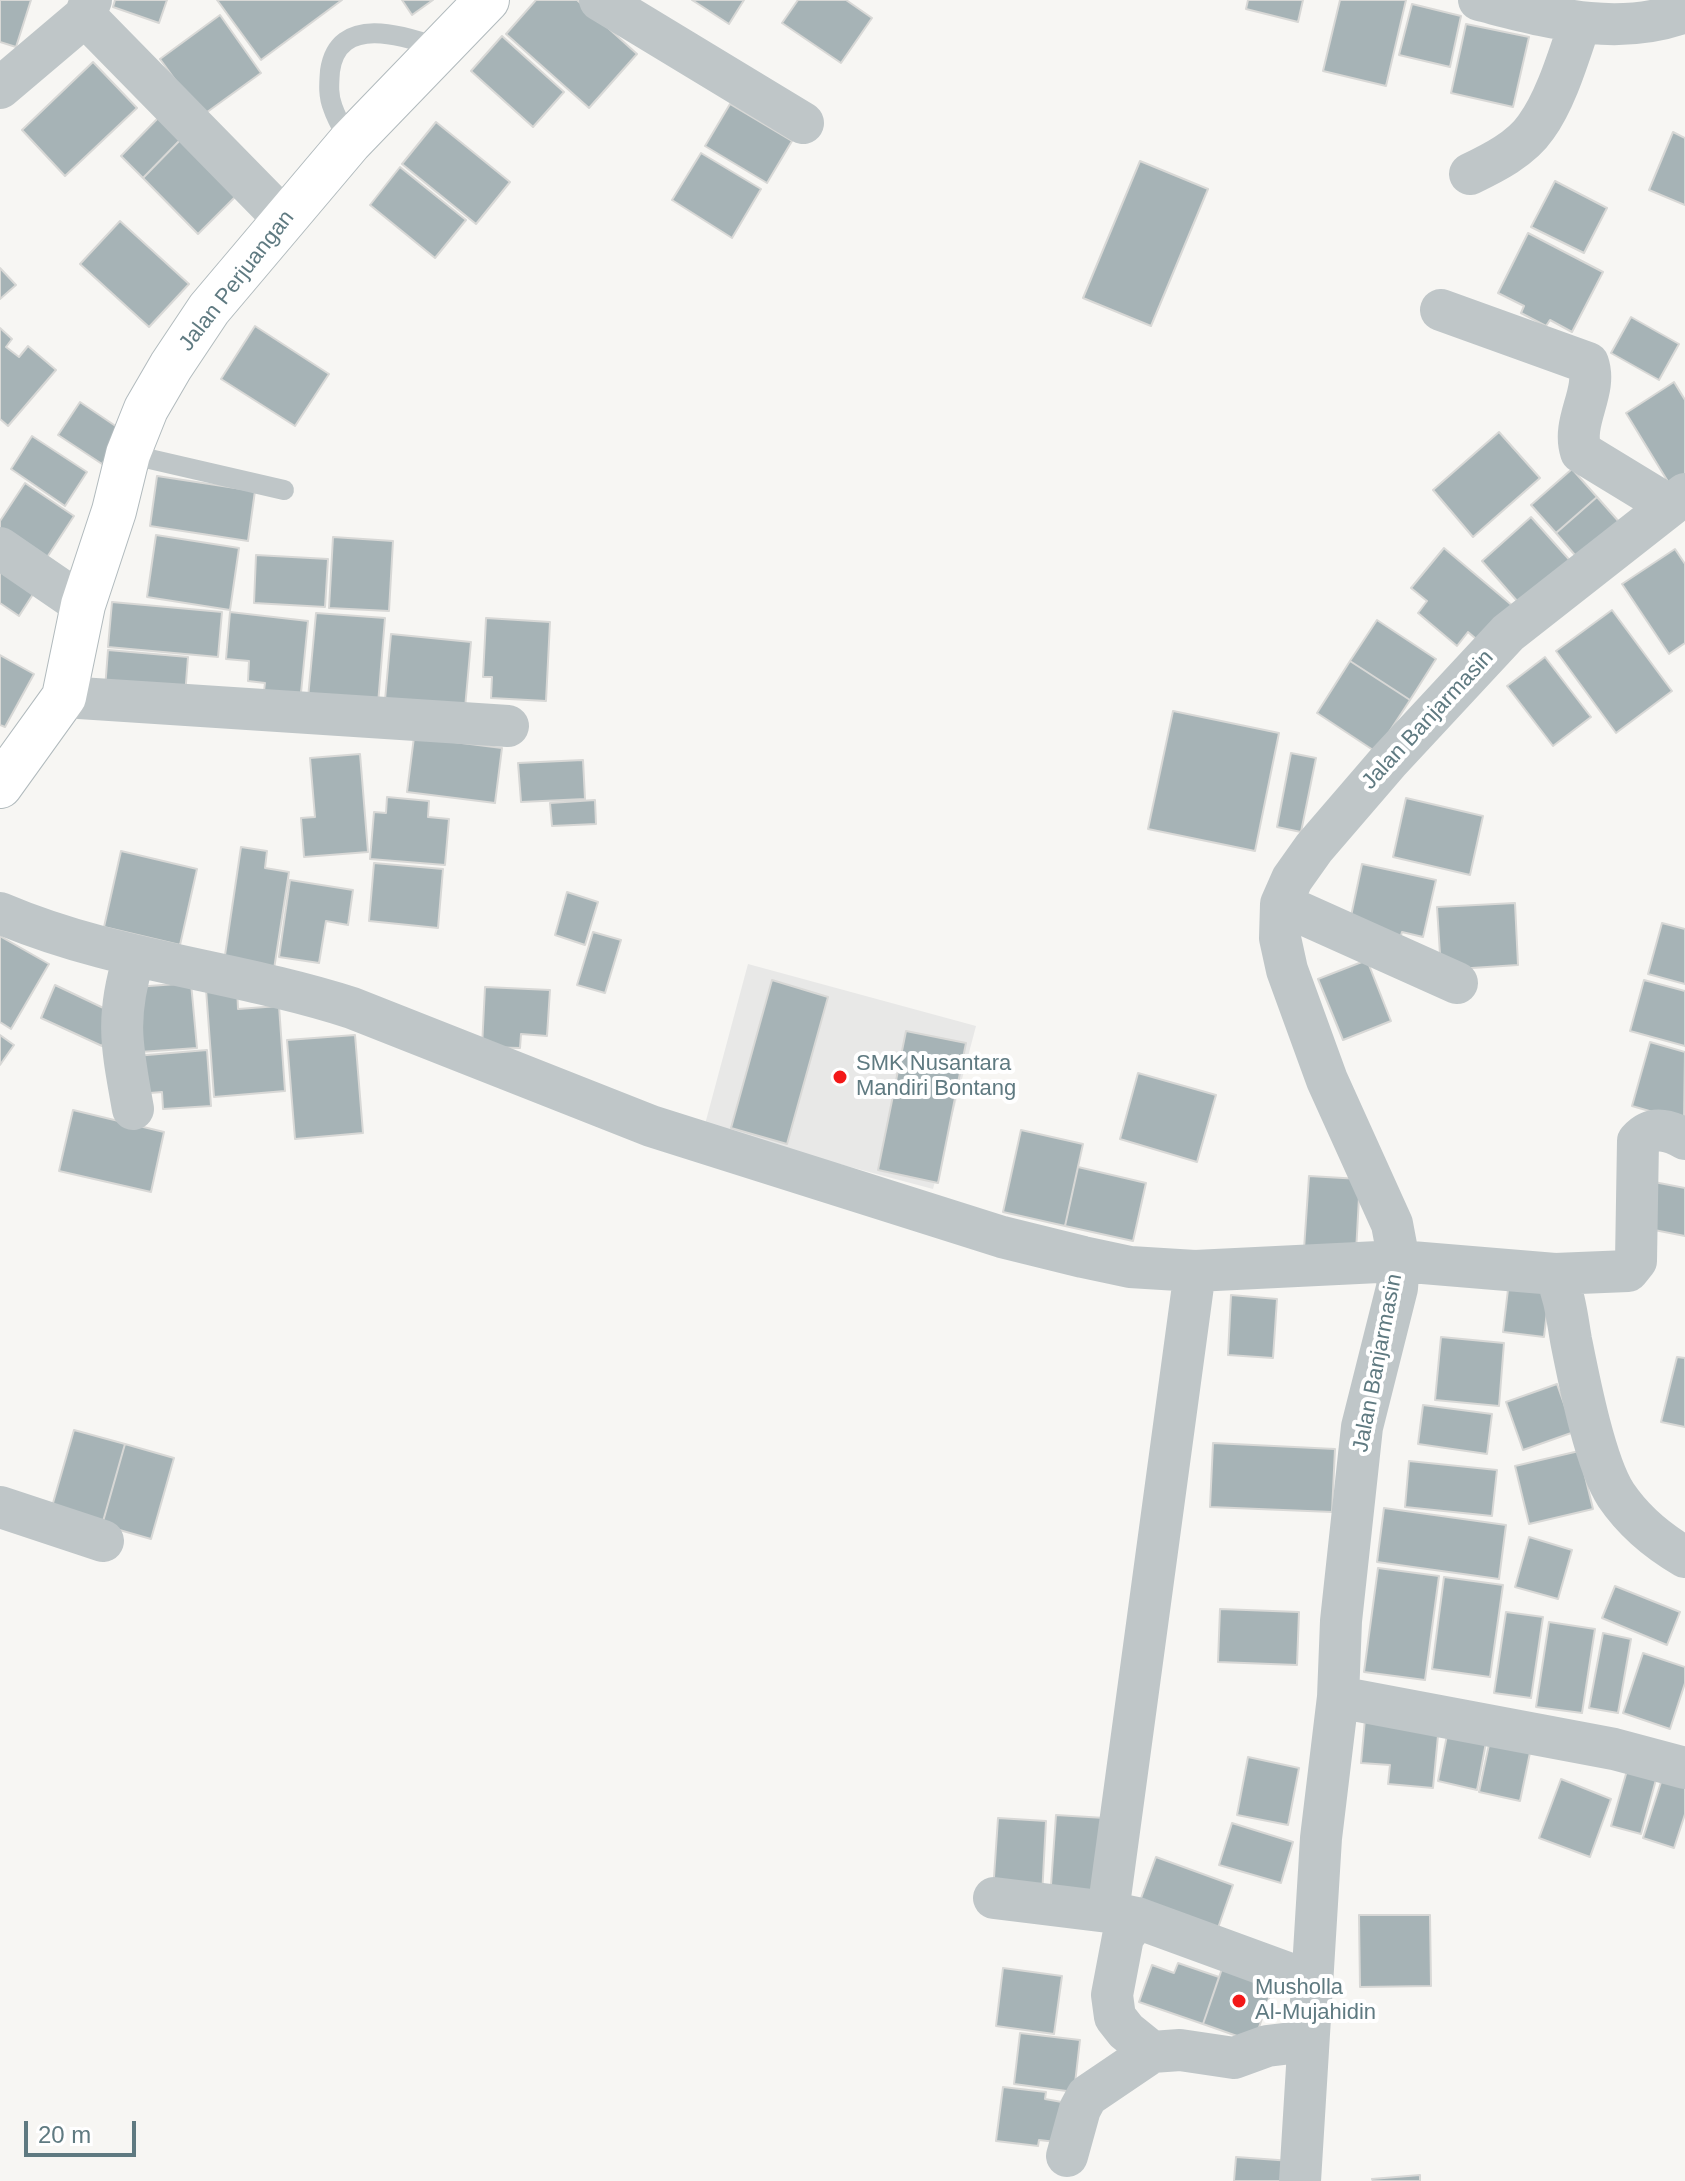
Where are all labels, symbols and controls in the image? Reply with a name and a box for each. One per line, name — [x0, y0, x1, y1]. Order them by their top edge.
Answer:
street label: Jalan Perjuangan — [174, 205, 300, 357]
street label: Jalan Banjarmasin — [1357, 645, 1499, 795]
place label: SMK Nusantara Mandiri Bontang — [856, 1051, 1016, 1102]
marker: SMK Nusantara Mandiri Bontang — [831, 1068, 849, 1086]
street label: Jalan Banjarmasin — [1348, 1272, 1408, 1454]
place label: Musholla Al-Mujahidin — [1255, 1975, 1376, 2026]
marker: Musholla Al-Mujahidin — [1230, 1992, 1248, 2010]
scale bar — [28, 2105, 140, 2155]
text: 20 m — [38, 2121, 91, 2148]

